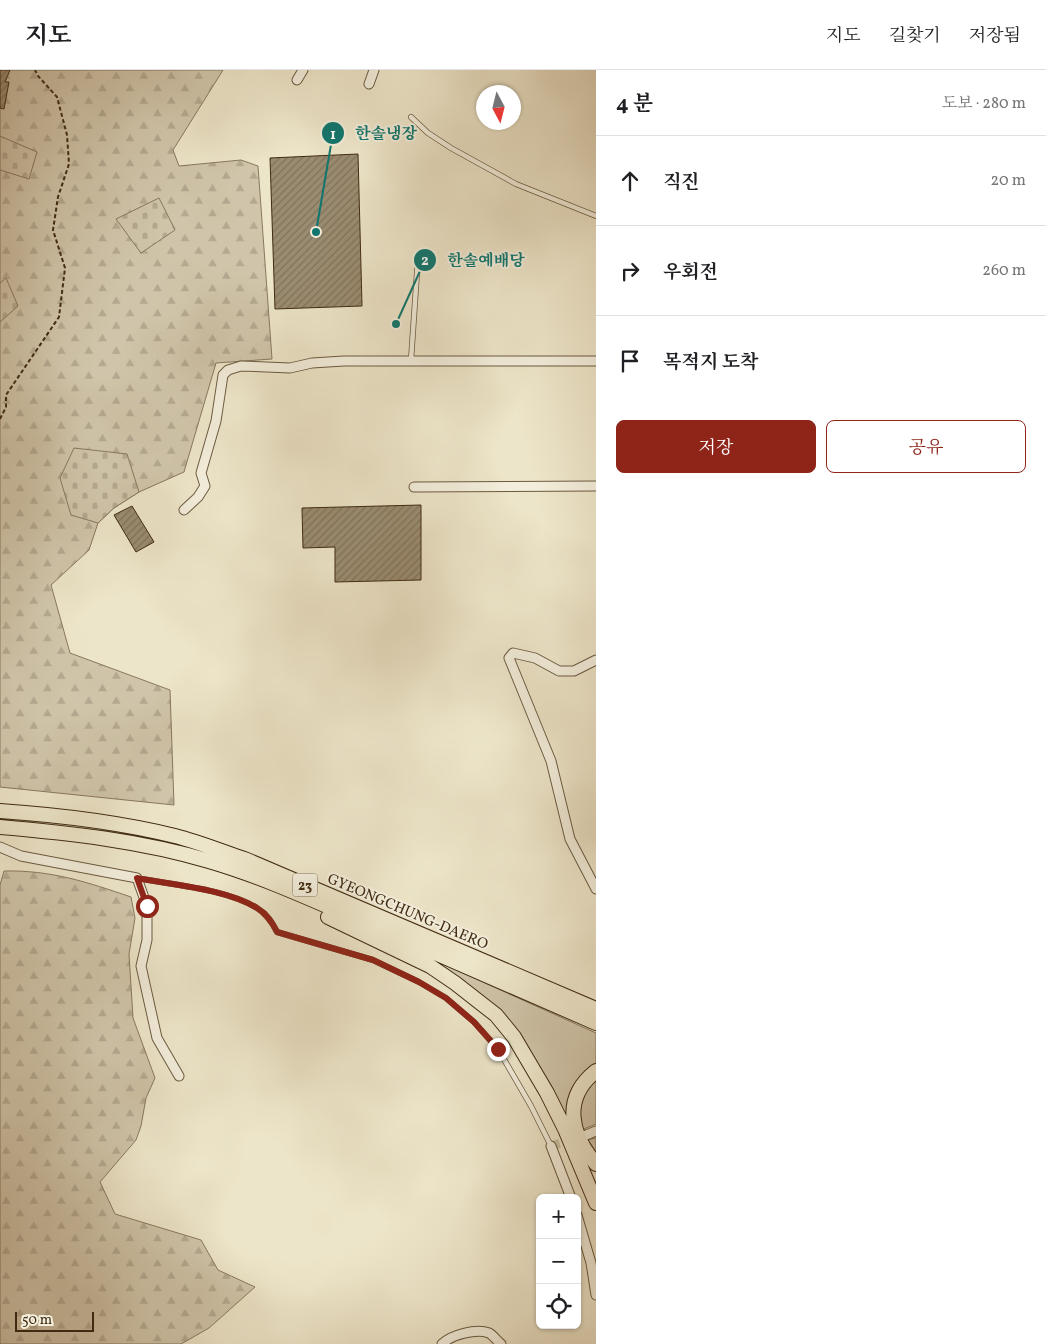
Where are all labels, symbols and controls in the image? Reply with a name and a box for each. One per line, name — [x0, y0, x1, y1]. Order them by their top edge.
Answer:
text: 지도 — [25, 20, 71, 54]
text: 지도 — [826, 24, 861, 49]
text: 길찾기 — [889, 24, 941, 49]
text: 저장됨 — [969, 24, 1021, 49]
north arrow — [476, 85, 521, 130]
text: 4 분 — [616, 90, 653, 119]
text: 도보 · 280 m — [942, 93, 1026, 115]
callout: 한솔냉장 — [320, 118, 427, 149]
text: 한솔냉장 — [355, 124, 417, 146]
text: 1 — [330, 125, 336, 146]
icon: ahead — [616, 167, 644, 195]
text: 직진 — [663, 170, 700, 196]
text: 20 m — [991, 170, 1026, 192]
callout: 한솔예배당 — [413, 244, 535, 275]
text: 2 — [421, 251, 429, 272]
text: 한솔예배당 — [447, 251, 525, 273]
icon: right — [616, 257, 644, 285]
text: 우회전 — [663, 260, 718, 286]
text: 260 m — [982, 260, 1026, 282]
icon: arrive — [616, 347, 644, 375]
text: 목적지 도착 — [663, 350, 759, 376]
button: 저장 — [616, 420, 816, 473]
button: 공유 — [826, 420, 1026, 473]
street label: GYEONGCHUNG-DAERO — [324, 869, 491, 956]
road number: 23 — [292, 874, 318, 896]
route start — [136, 895, 159, 918]
route end — [487, 1038, 510, 1061]
map controls — [536, 1194, 581, 1329]
button: + — [536, 1194, 581, 1239]
button: − — [536, 1239, 581, 1284]
button: locate — [536, 1284, 581, 1329]
scale bar — [15, 1309, 94, 1332]
text: 50 m — [22, 1311, 52, 1330]

